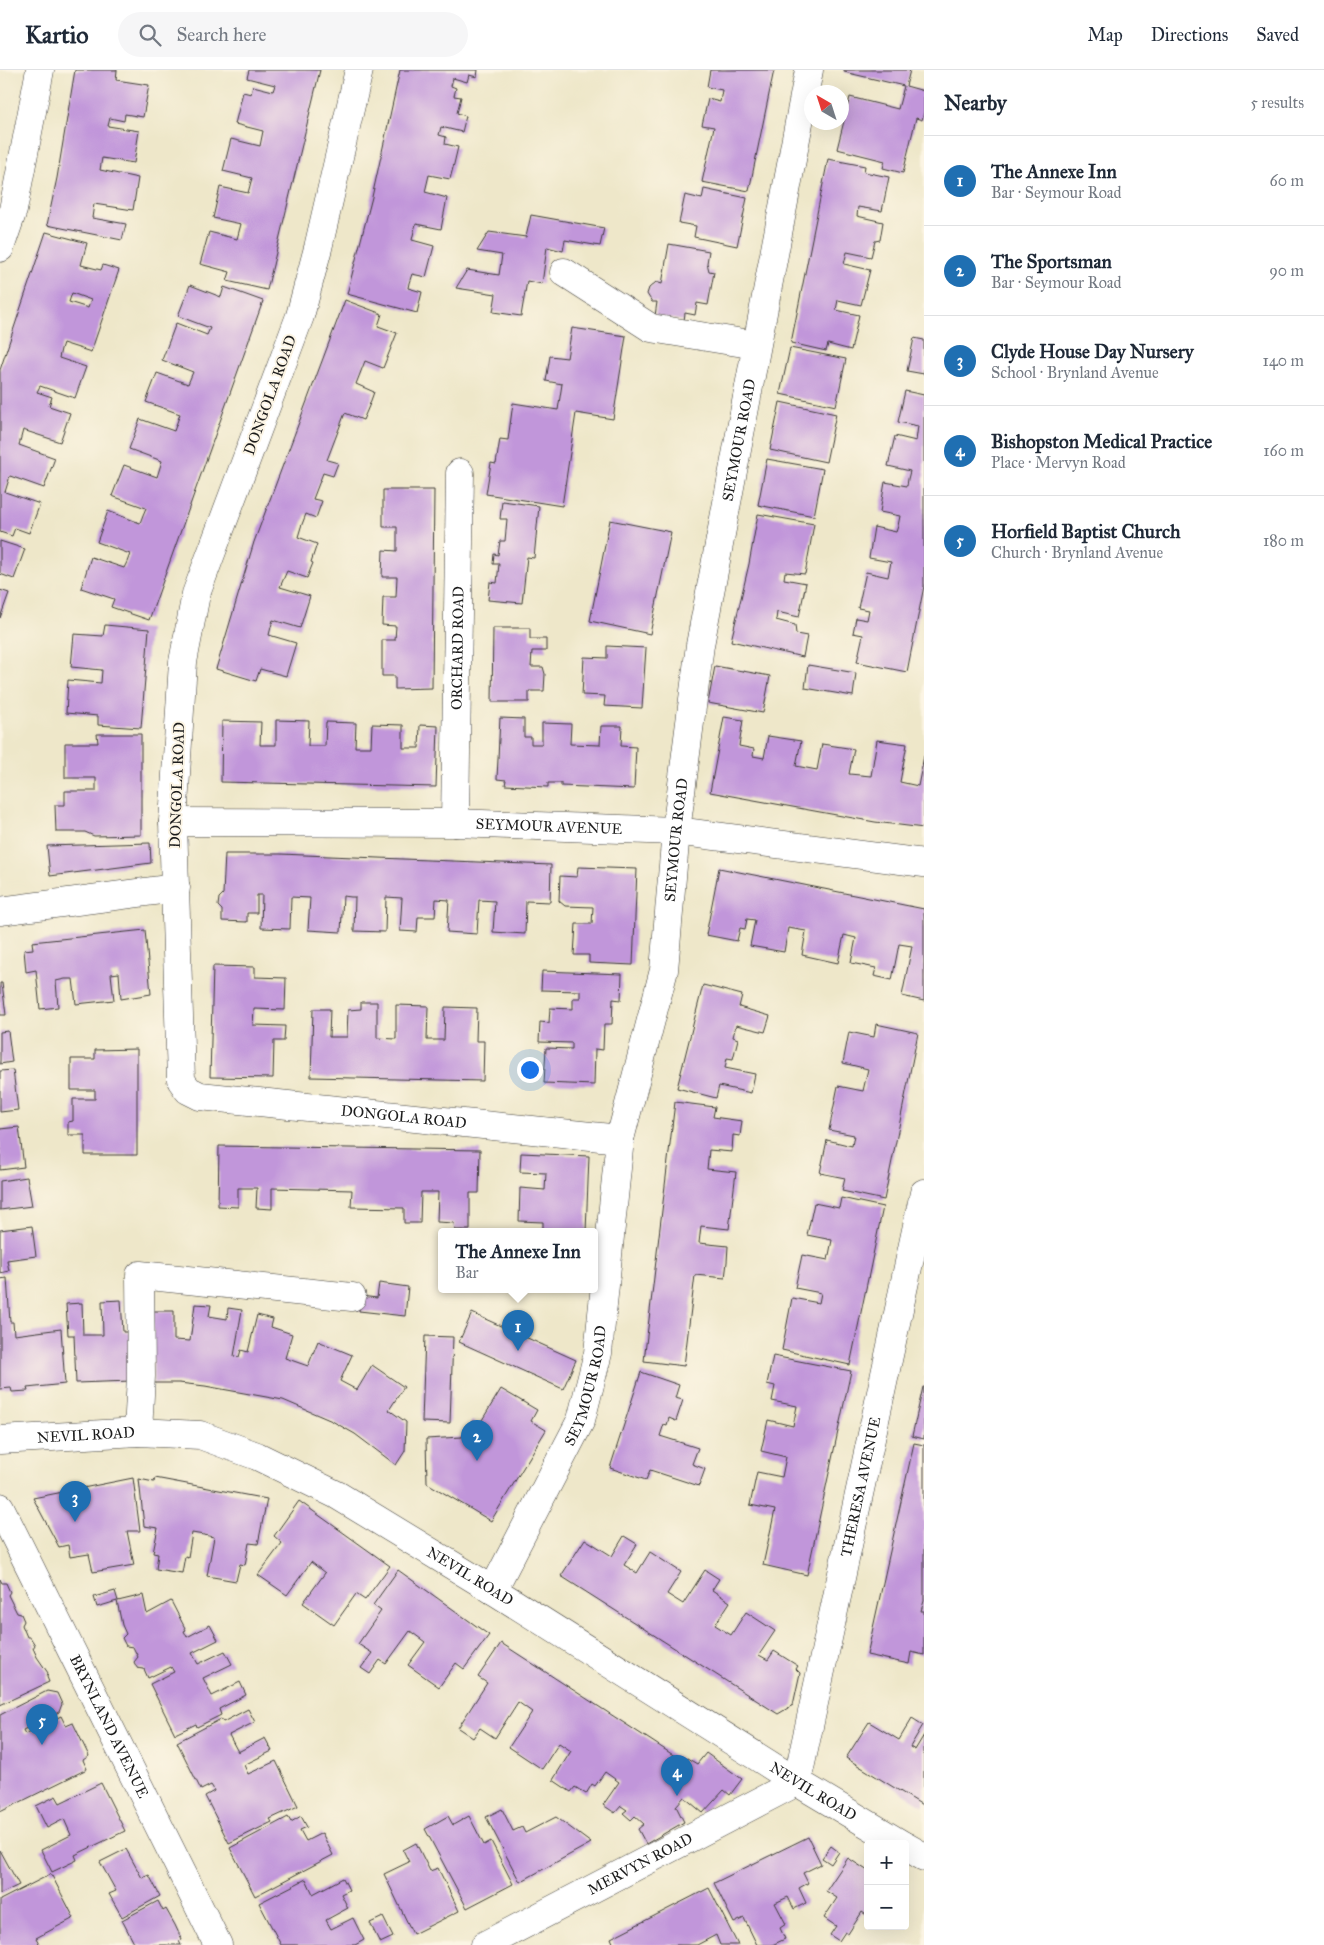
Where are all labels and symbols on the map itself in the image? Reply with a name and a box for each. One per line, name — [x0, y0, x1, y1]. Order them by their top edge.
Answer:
north arrow — [804, 85, 849, 130]
street label: DONGOLA ROAD — [240, 333, 300, 457]
street label: SEYMOUR ROAD — [718, 377, 759, 503]
street label: ORCHARD ROAD — [448, 586, 467, 710]
street label: DONGOLA ROAD — [166, 721, 188, 848]
street label: SEYMOUR ROAD — [661, 777, 692, 903]
street label: SEYMOUR AVENUE — [475, 815, 623, 838]
your location — [517, 1057, 543, 1083]
street label: DONGOLA ROAD — [340, 1101, 468, 1132]
pin: 1 — [502, 1310, 534, 1351]
street label: SEYMOUR ROAD — [560, 1324, 610, 1449]
street label: THERESA AVENUE — [837, 1415, 885, 1558]
pin: 2 — [461, 1420, 493, 1461]
street label: NEVIL ROAD — [36, 1423, 135, 1447]
pin: 3 — [59, 1481, 91, 1522]
street label: NEVIL ROAD — [424, 1543, 517, 1610]
street label: BRYNLAND AVENUE — [66, 1652, 152, 1801]
pin: 5 — [26, 1704, 58, 1745]
pin: 4 — [661, 1755, 693, 1796]
street label: NEVIL ROAD — [767, 1758, 860, 1824]
street label: MERVYN ROAD — [585, 1829, 696, 1899]

